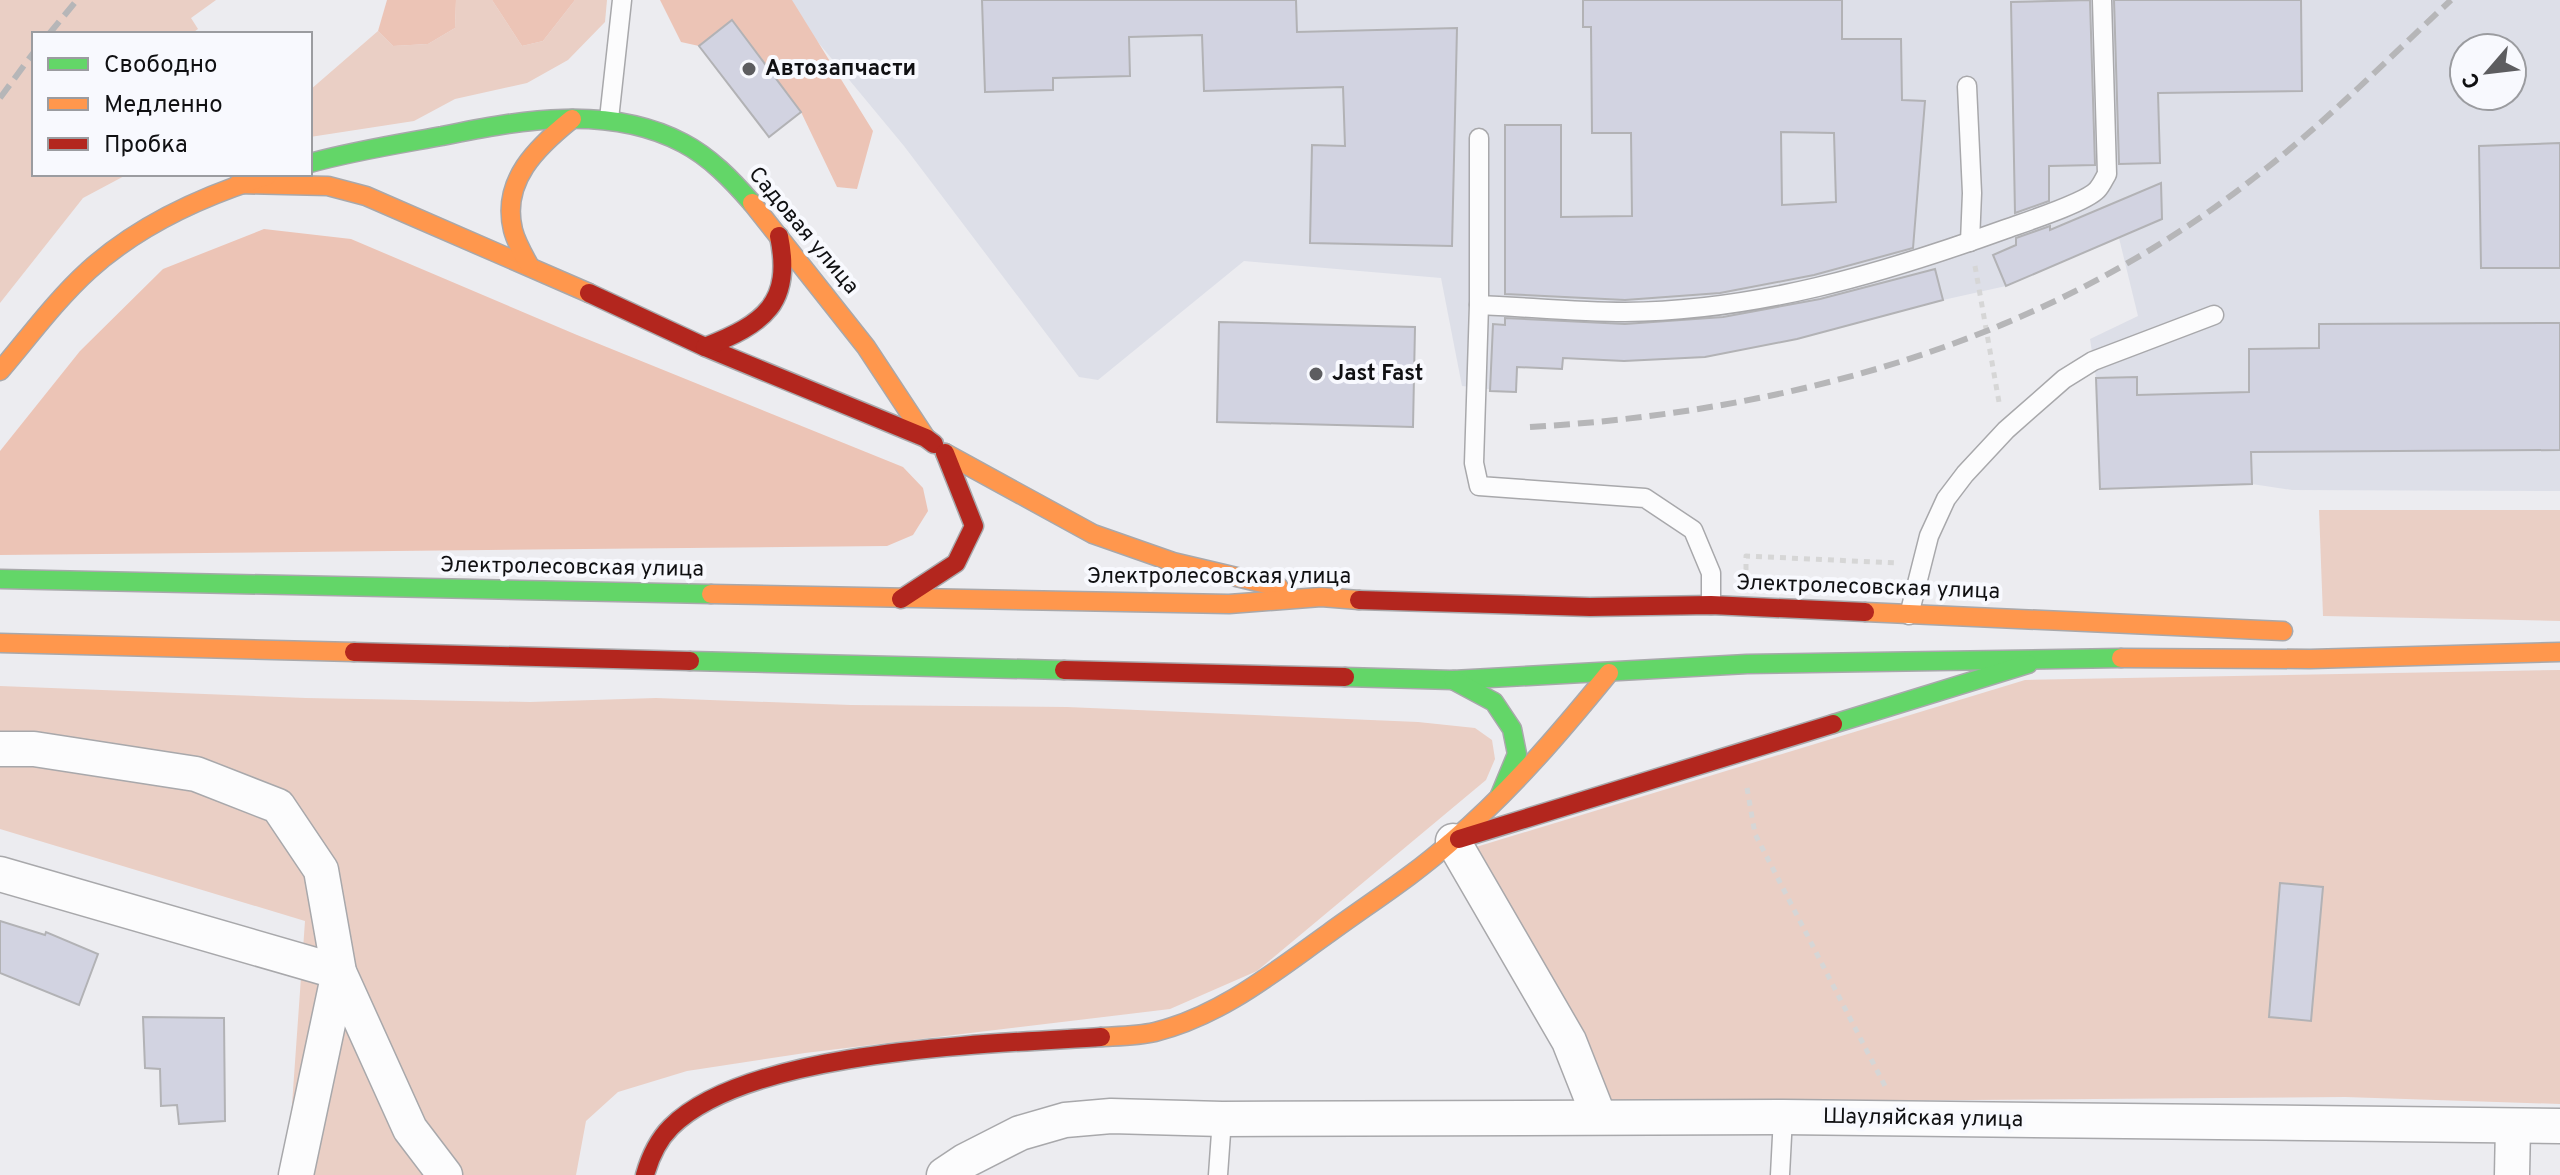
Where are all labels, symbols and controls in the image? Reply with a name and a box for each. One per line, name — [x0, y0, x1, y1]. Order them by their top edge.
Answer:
legend — [32, 32, 312, 176]
north arrow — [2448, 32, 2528, 112]
text: Свободно — [104, 51, 217, 81]
place label: Автозапчасти — [765, 56, 916, 83]
marker: Автозапчасти — [740, 60, 758, 78]
text: С — [2457, 68, 2488, 93]
text: Медленно — [104, 91, 223, 121]
text: Пробка — [104, 131, 188, 161]
street label: Садовая улица — [742, 162, 864, 300]
place label: Jast Fast — [1332, 361, 1423, 388]
marker: Jast Fast — [1307, 365, 1325, 383]
street label: Электролесовская улица — [440, 552, 704, 584]
street label: Электролесовская улица — [1087, 564, 1351, 591]
street label: Электролесовская улица — [1736, 570, 2000, 606]
street label: Шауляйская улица — [1823, 1104, 2023, 1134]

